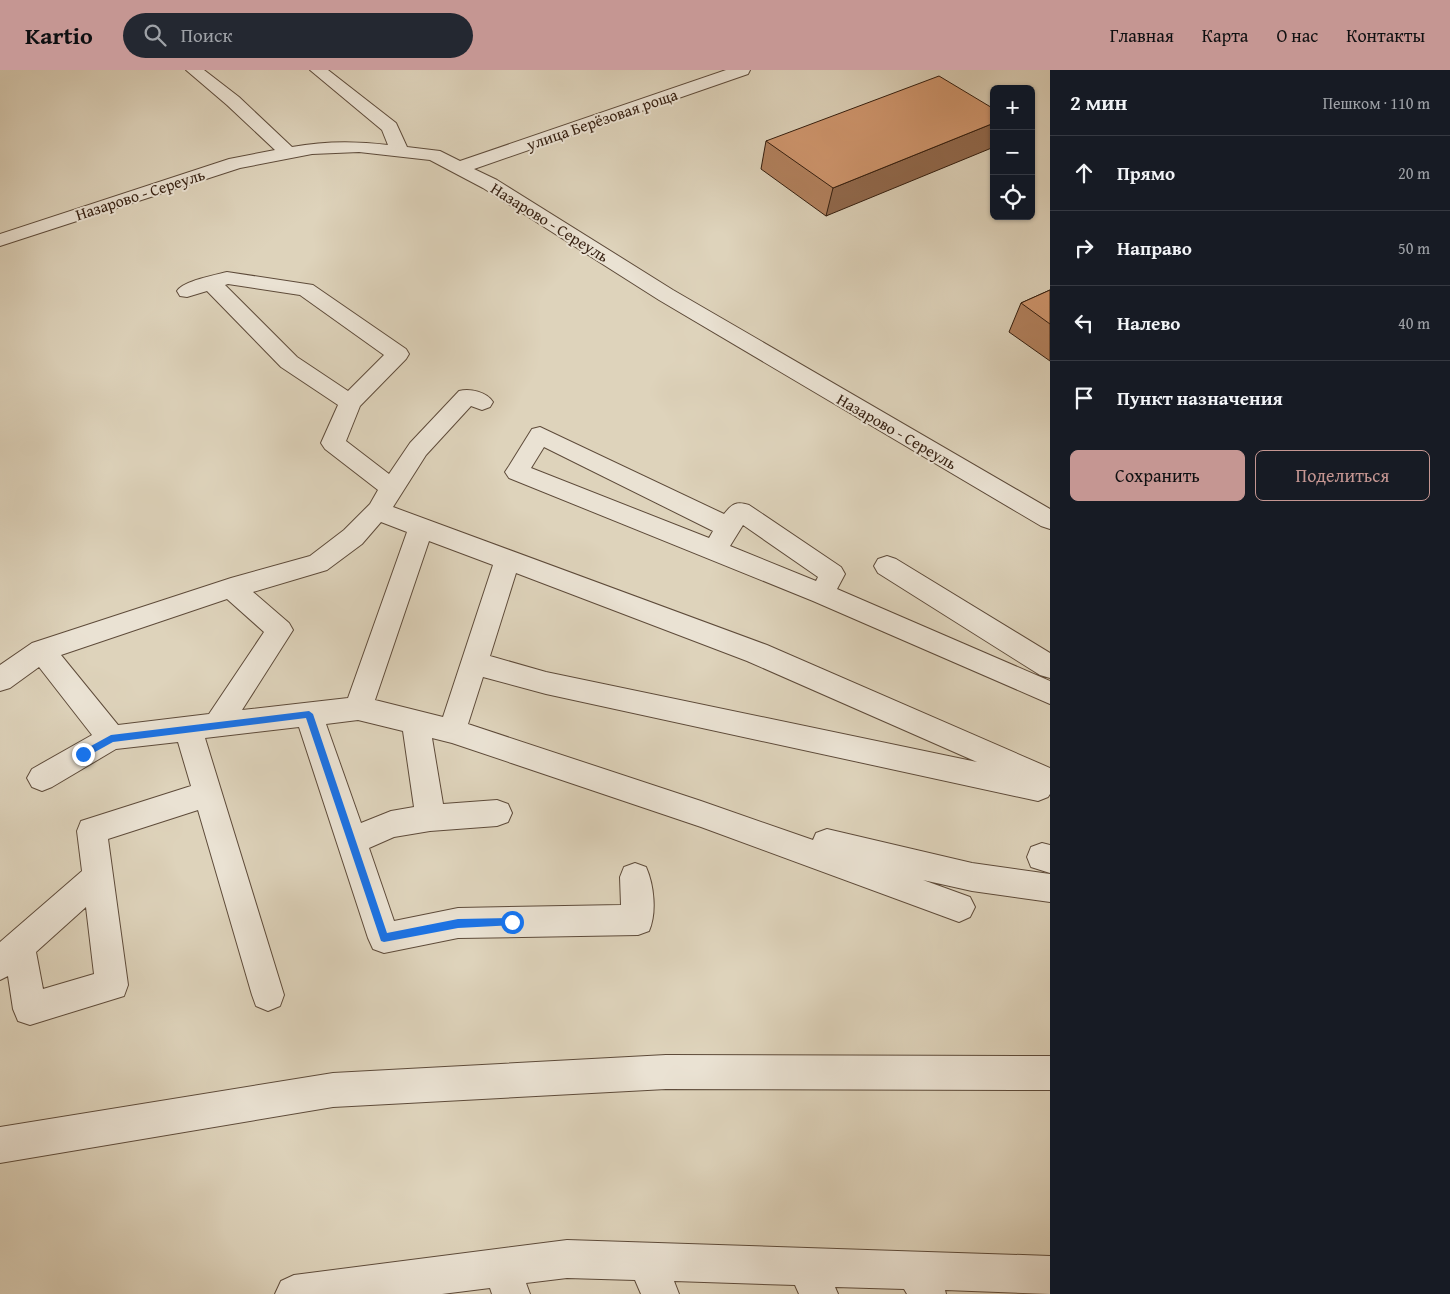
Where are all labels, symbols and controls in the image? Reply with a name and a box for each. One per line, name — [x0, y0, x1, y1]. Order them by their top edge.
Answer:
search box — [123, 13, 473, 58]
text: Kartio — [25, 18, 93, 53]
icon: search — [141, 21, 169, 49]
text: Поиск — [181, 21, 232, 49]
text: Главная — [1110, 22, 1174, 49]
text: Карта — [1202, 22, 1248, 49]
text: О нас — [1276, 22, 1318, 49]
text: Контакты — [1346, 22, 1425, 49]
street label: улица Берёзовая роща — [522, 82, 681, 156]
map controls — [990, 85, 1035, 220]
button: + — [990, 85, 1035, 130]
text: 2 мин — [1070, 87, 1127, 118]
text: Пешком · 110 m — [1323, 91, 1430, 115]
button: − — [990, 130, 1035, 175]
icon: ahead — [1070, 159, 1098, 187]
text: Прямо — [1117, 159, 1175, 187]
text: 20 m — [1398, 161, 1430, 185]
street label: Назарово - Сереуль — [72, 162, 208, 226]
button: locate — [990, 175, 1035, 220]
street label: Назарово - Сереуль — [486, 176, 614, 268]
icon: right — [1070, 234, 1098, 262]
text: Направо — [1117, 234, 1192, 262]
text: 50 m — [1398, 236, 1430, 260]
icon: left — [1070, 309, 1098, 337]
text: Налево — [1117, 309, 1180, 337]
text: 40 m — [1398, 311, 1430, 335]
icon: arrive — [1070, 384, 1098, 412]
text: Пункт назначения — [1117, 384, 1283, 412]
street label: Назарово - Сереуль — [833, 387, 962, 475]
button: Сохранить — [1070, 450, 1245, 501]
button: Поделиться — [1255, 450, 1430, 501]
route end — [72, 743, 95, 766]
route start — [501, 911, 524, 934]

